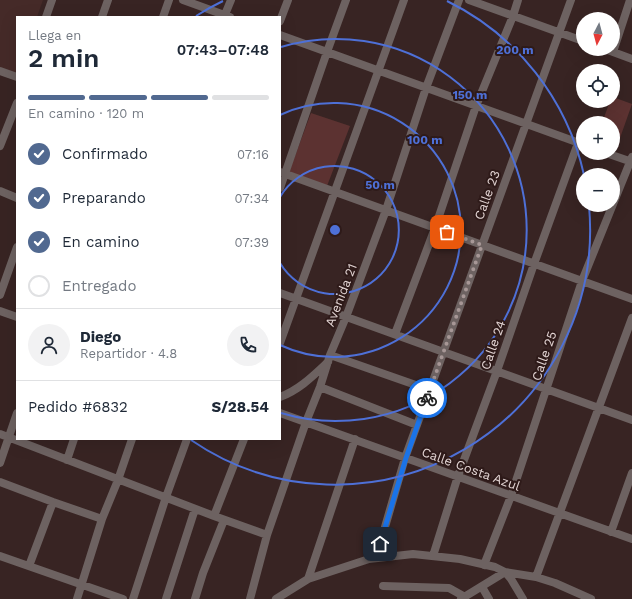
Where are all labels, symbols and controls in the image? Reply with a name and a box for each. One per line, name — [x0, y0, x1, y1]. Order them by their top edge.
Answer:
north arrow — [576, 12, 620, 56]
map controls — [576, 12, 620, 212]
text: Llega en — [28, 28, 81, 43]
text: 07:43–07:48 — [177, 41, 269, 59]
text: 2 min — [28, 43, 99, 73]
text: 200 m — [496, 43, 534, 57]
button: locate — [576, 64, 620, 108]
text: 150 m — [453, 88, 487, 102]
text: En camino · 120 m — [28, 106, 144, 121]
button: + — [576, 116, 620, 160]
text: 100 m — [407, 133, 443, 147]
icon: check — [28, 143, 50, 165]
text: Confirmado — [62, 145, 148, 163]
text: 07:16 — [237, 147, 269, 162]
street label: Calle 23 — [471, 168, 503, 222]
button: − — [576, 168, 620, 212]
text: 50 m — [365, 178, 395, 192]
icon: check — [28, 187, 50, 209]
text: Preparando — [62, 189, 146, 207]
text: 07:34 — [235, 191, 269, 206]
pin — [430, 215, 464, 249]
icon: bag — [436, 221, 458, 243]
centre of rings — [328, 223, 342, 237]
icon: check — [28, 231, 50, 253]
text: En camino — [62, 233, 139, 251]
text: 07:39 — [234, 235, 269, 250]
street label: Avenida 21 — [322, 261, 360, 329]
text: Entregado — [62, 277, 136, 295]
street label: Calle 24 — [478, 318, 508, 372]
button: person — [28, 324, 70, 366]
button: phone — [227, 324, 269, 366]
text: Diego — [80, 328, 121, 346]
street label: Calle 25 — [529, 329, 559, 383]
text: Repartidor · 4.8 — [80, 346, 177, 361]
courier — [407, 378, 447, 418]
icon: bike — [416, 387, 438, 409]
text: Pedido #6832 — [28, 398, 128, 416]
text: S/28.54 — [212, 398, 269, 416]
street label: Calle Costa Azul — [420, 444, 522, 494]
pin — [363, 527, 397, 561]
icon: home — [369, 533, 391, 555]

